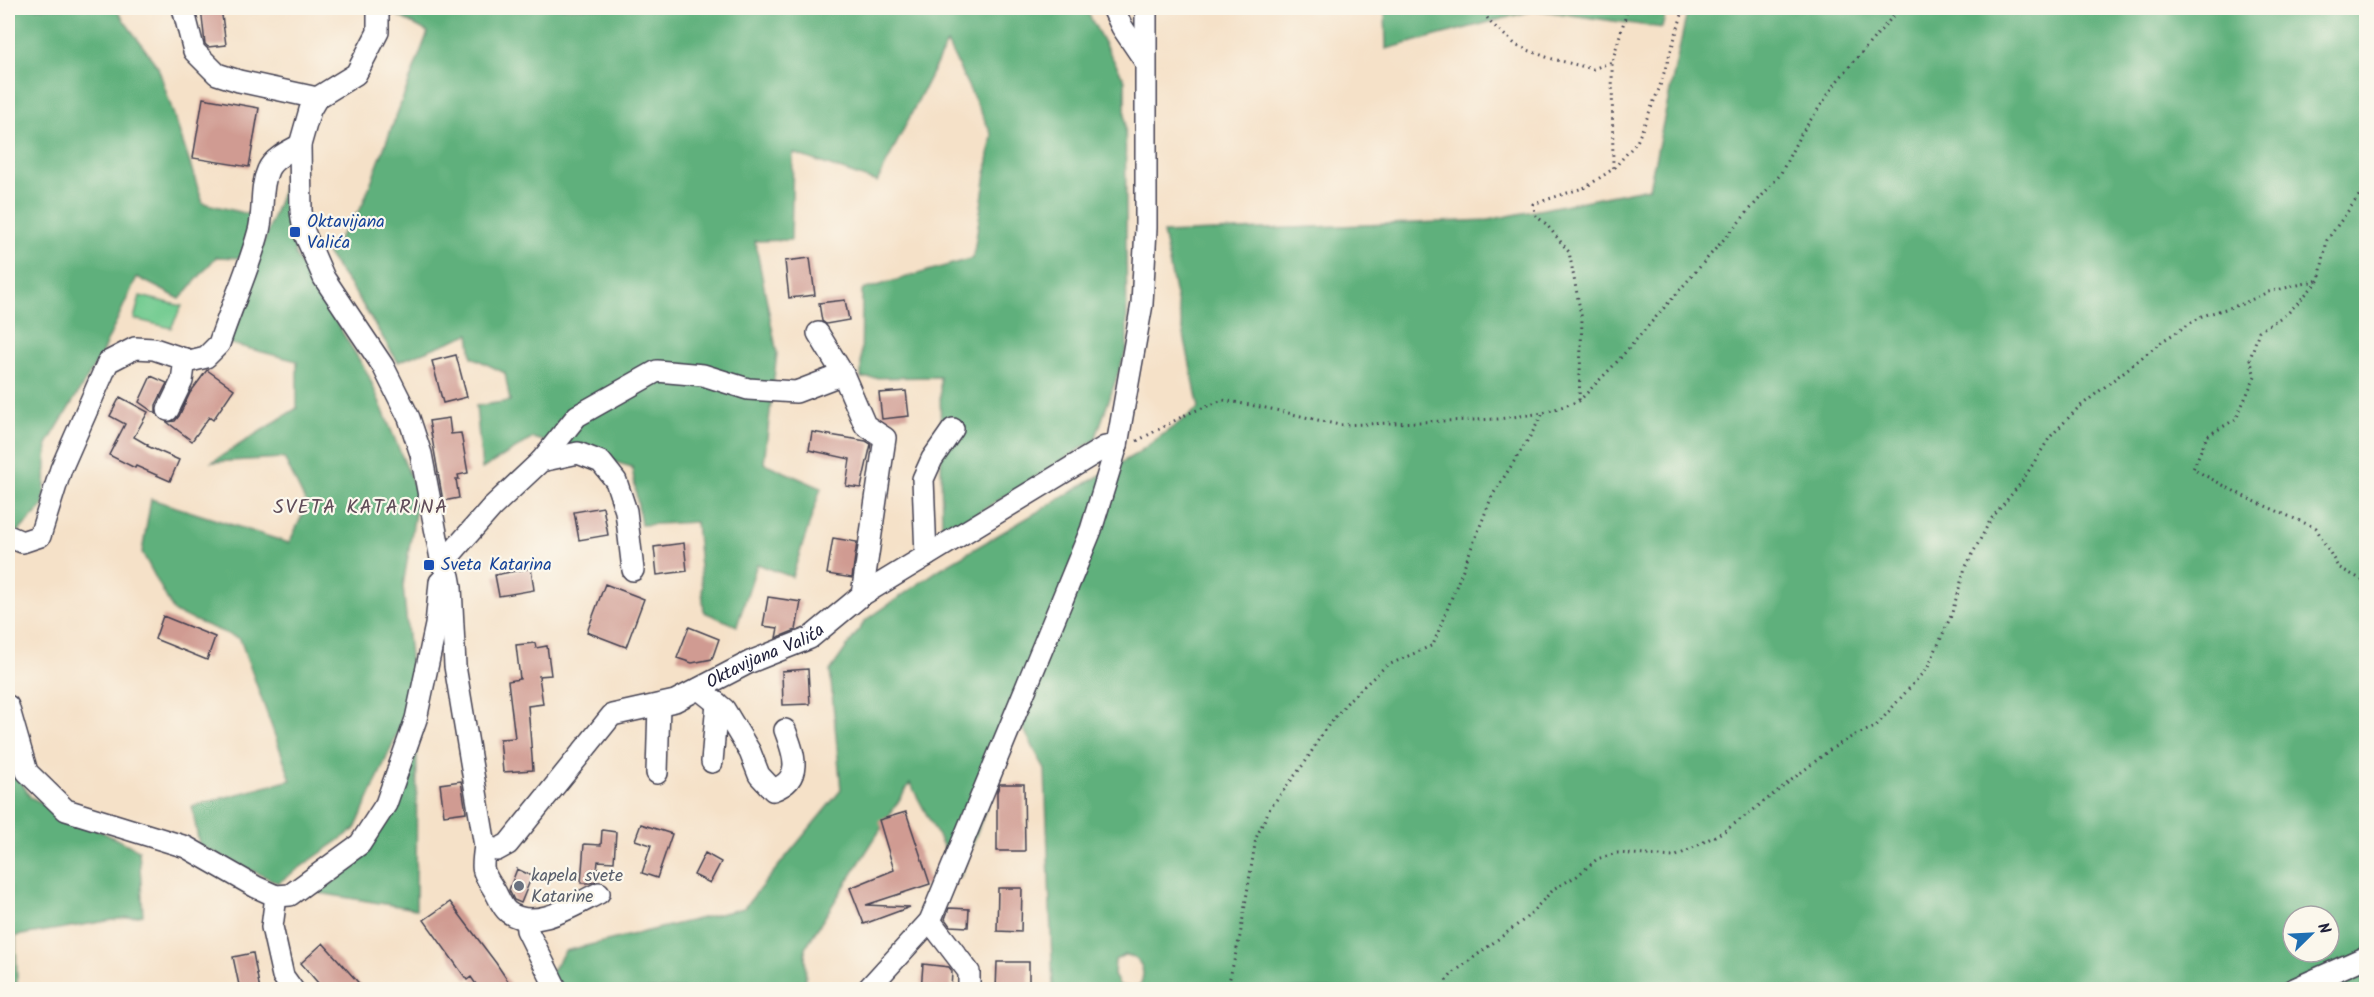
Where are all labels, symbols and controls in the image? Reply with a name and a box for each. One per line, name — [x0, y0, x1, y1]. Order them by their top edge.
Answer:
place label: Oktavijana Valića — [307, 208, 385, 258]
marker: Oktavijana Valića — [288, 225, 302, 239]
district label: SVETA KATARINA — [273, 492, 449, 524]
place label: Sveta Katarina — [441, 551, 552, 580]
marker: Sveta Katarina — [422, 558, 436, 572]
street label: Oktavijana Valića — [701, 617, 832, 697]
place label: kapela svete Katarine — [531, 862, 623, 912]
marker: kapela svete Katarine — [512, 879, 526, 893]
north arrow — [2281, 904, 2341, 964]
text: N — [2310, 919, 2337, 938]

